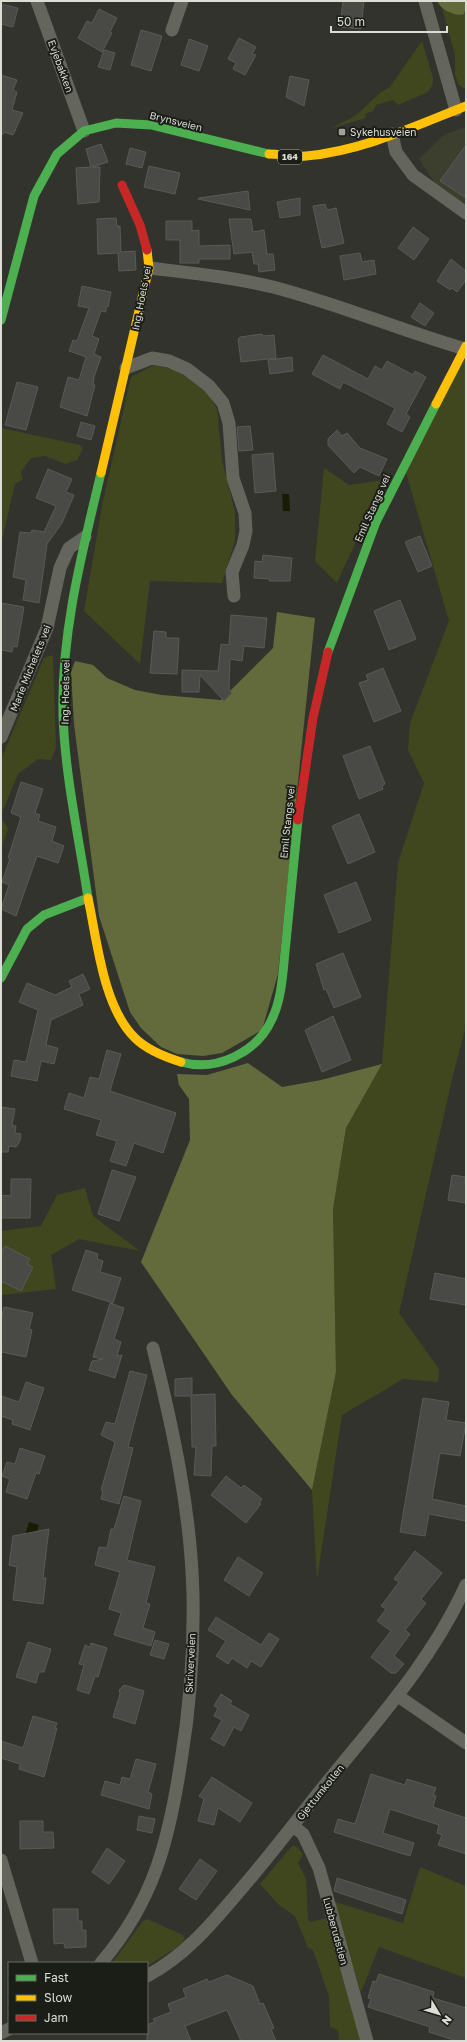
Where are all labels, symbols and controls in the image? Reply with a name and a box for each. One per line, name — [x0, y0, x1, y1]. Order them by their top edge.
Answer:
scale bar — [331, 8, 447, 34]
text: 50 m — [337, 14, 365, 29]
street label: Evjebakken — [46, 38, 76, 94]
street label: Brynsveien — [148, 109, 204, 133]
place label: Sykehusveien — [350, 126, 416, 138]
marker: Sykehusveien — [337, 127, 347, 137]
road number: 164 — [278, 150, 302, 164]
street label: Ing. Hoels vei — [129, 265, 153, 331]
street label: Emil Stangs vei — [352, 472, 392, 544]
street label: Marie Michelets vei — [7, 623, 53, 713]
street label: Ing. Hoels vei — [58, 659, 72, 725]
street label: Emil Stangs vei — [277, 785, 297, 859]
street label: Skriverveien — [182, 1633, 198, 1693]
street label: Gjettumkollen — [294, 1762, 346, 1822]
street label: Lubberudstien — [321, 1896, 351, 1966]
legend — [8, 1962, 148, 2034]
text: Fast — [44, 1970, 69, 1985]
text: Slow — [44, 1990, 72, 2005]
north arrow — [419, 1994, 459, 2034]
text: Jam — [44, 2010, 68, 2025]
text: N — [440, 2013, 455, 2028]

